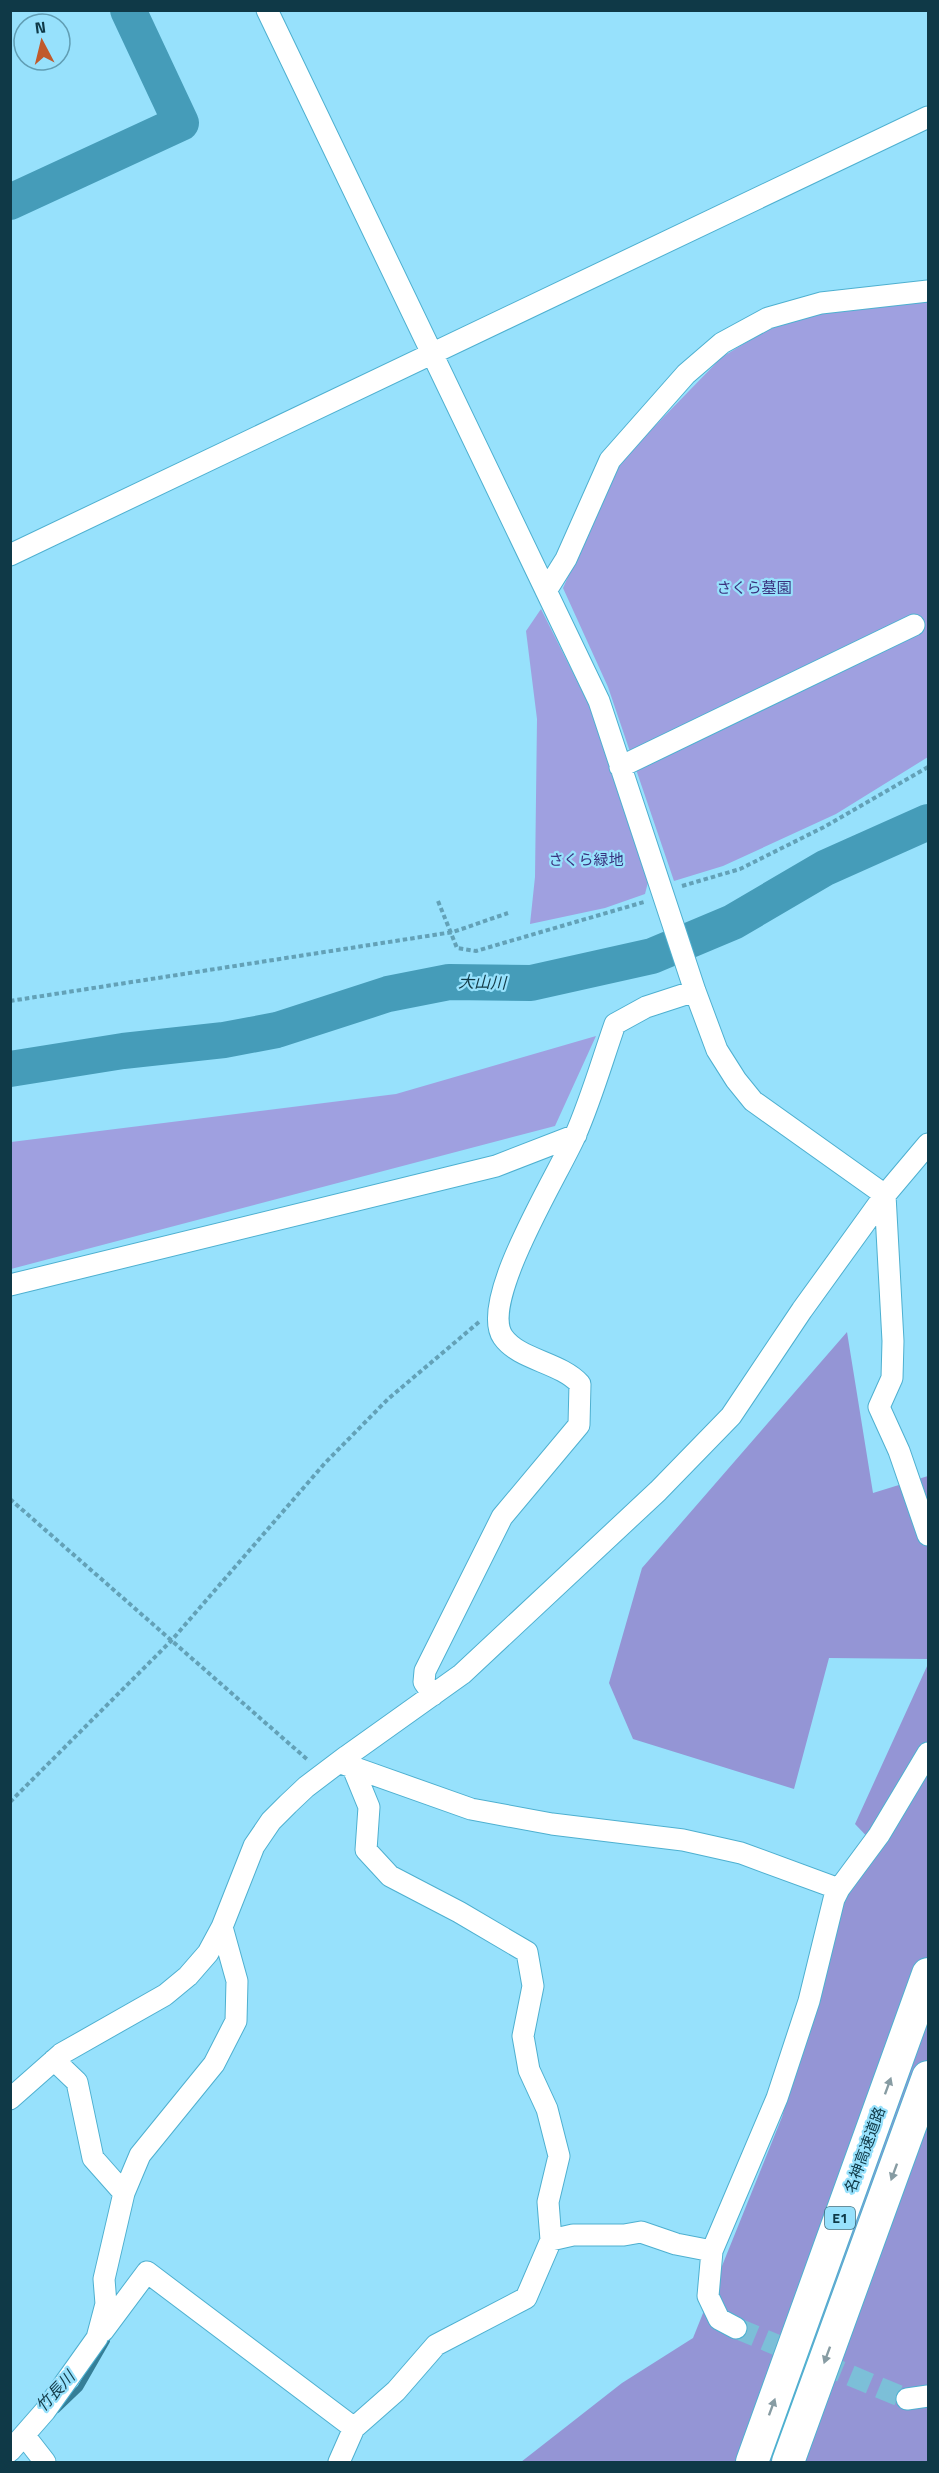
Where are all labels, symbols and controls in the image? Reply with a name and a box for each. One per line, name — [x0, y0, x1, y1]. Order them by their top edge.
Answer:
north arrow — [12, 12, 72, 72]
text: N — [33, 15, 47, 40]
park label: さくら墓園 — [716, 576, 792, 599]
park label: さくら緑地 — [548, 848, 624, 871]
water label: 大山川 — [458, 970, 508, 994]
one-way arrow — [884, 2077, 894, 2095]
street label: 名神高速道路 — [838, 2104, 891, 2196]
one-way arrow — [888, 2163, 898, 2181]
road number: E1 — [825, 2207, 855, 2229]
one-way arrow — [821, 2346, 831, 2364]
water label: 竹長川 — [30, 2364, 82, 2417]
one-way arrow — [767, 2398, 777, 2416]

